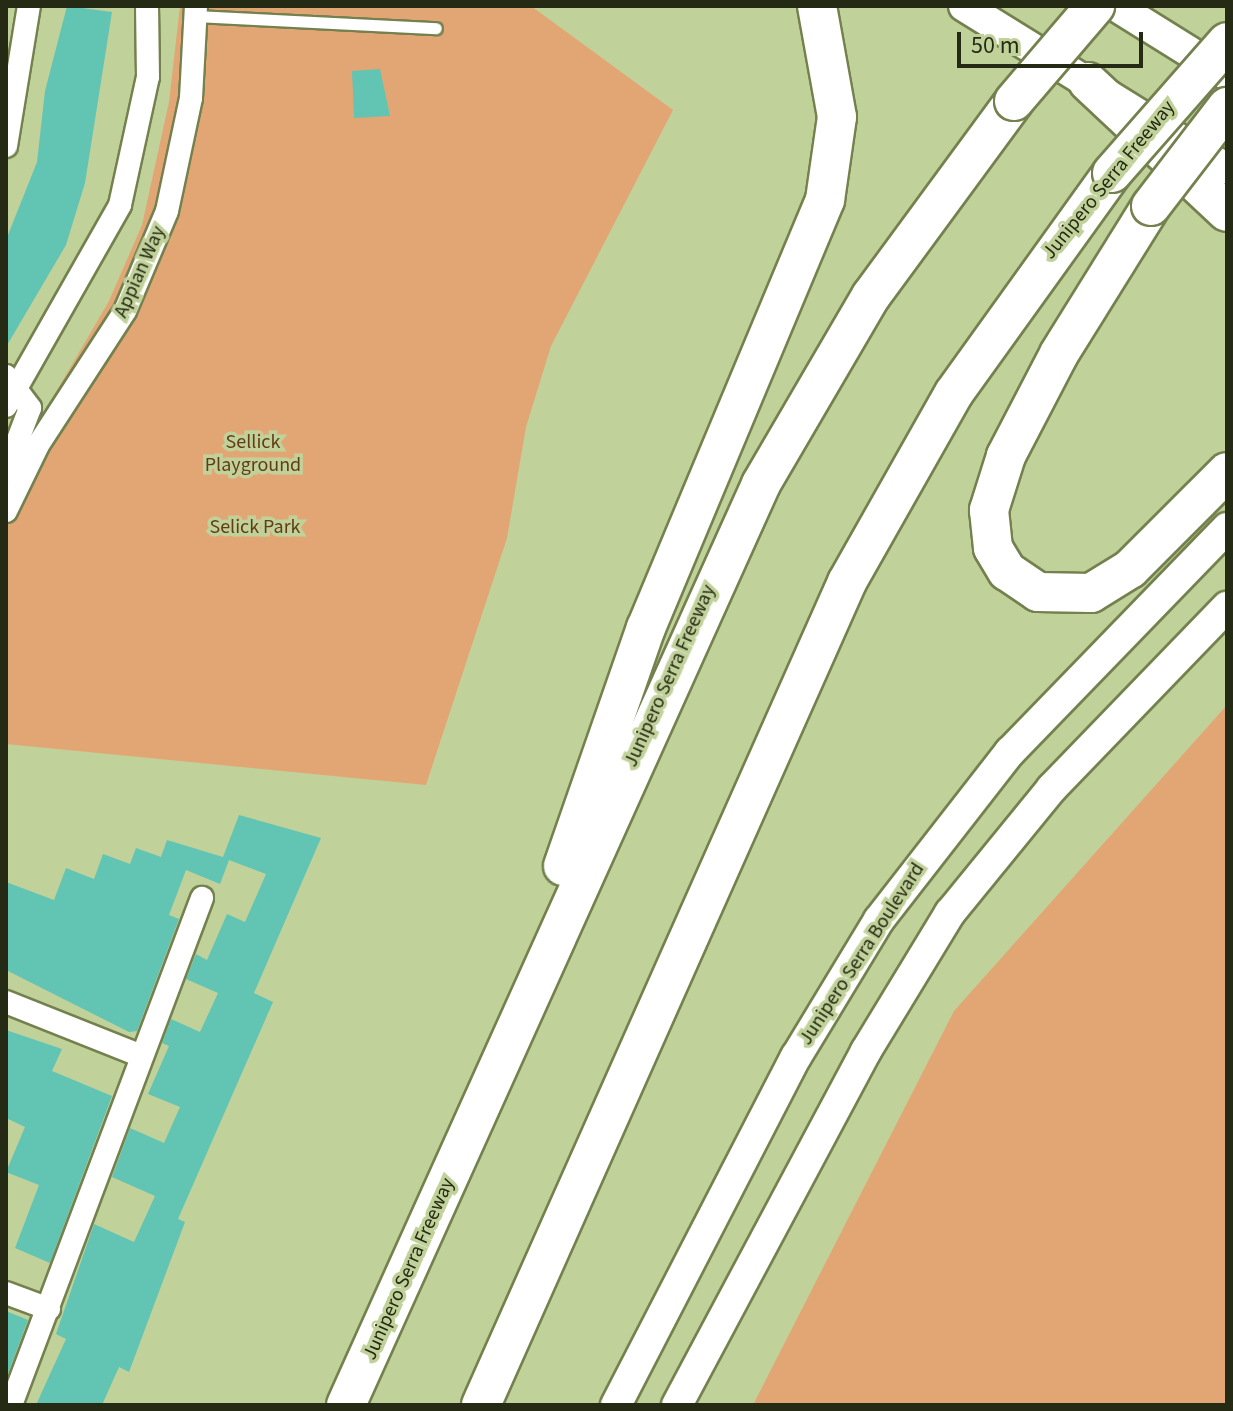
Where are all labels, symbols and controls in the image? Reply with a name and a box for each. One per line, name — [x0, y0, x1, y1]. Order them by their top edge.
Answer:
scale bar — [961, 16, 1147, 66]
text: 50 m — [971, 28, 1020, 63]
street label: Junipero Serra Freeway — [1038, 96, 1180, 264]
street label: Appian Way — [109, 222, 171, 322]
park label: Sellick Playground — [205, 431, 301, 478]
park label: Selick Park — [209, 515, 301, 539]
street label: Junipero Serra Freeway — [619, 581, 721, 771]
street label: Junipero Serra Boulevard — [794, 858, 930, 1050]
street label: Junipero Serra Freeway — [358, 1174, 460, 1364]

